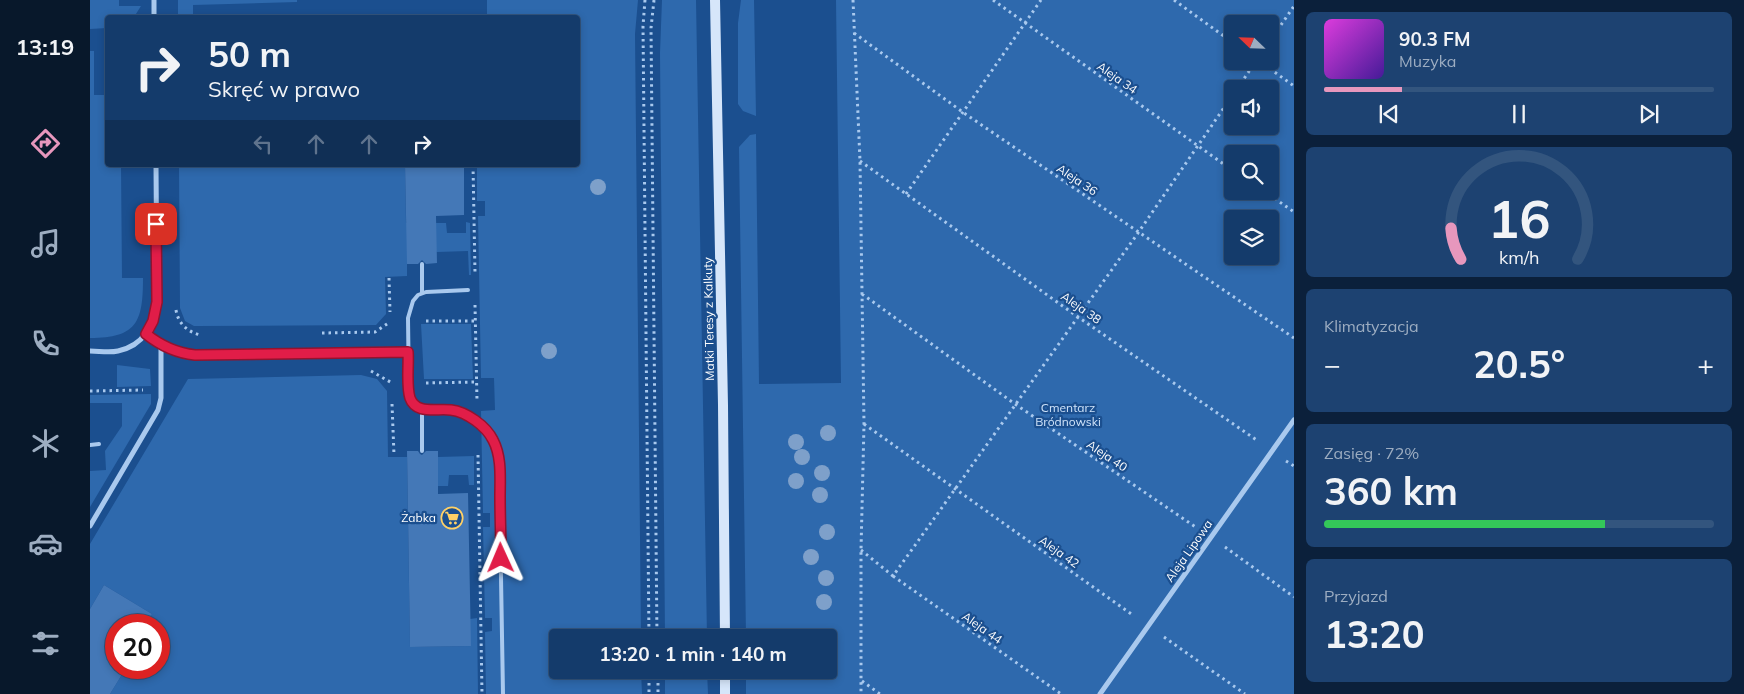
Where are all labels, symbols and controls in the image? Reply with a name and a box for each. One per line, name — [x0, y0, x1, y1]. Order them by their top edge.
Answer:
north arrow — [1224, 15, 1279, 70]
map controls — [1224, 15, 1279, 265]
text: 90.3 FM — [1399, 27, 1471, 51]
text: 50 m — [208, 32, 291, 76]
text: 13:19 — [16, 33, 74, 61]
icon: right — [125, 35, 190, 100]
text: Muzyka — [1399, 51, 1456, 71]
street label: Aleja 34 — [1094, 58, 1140, 97]
text: Skręć w prawo — [208, 75, 360, 103]
button: sound — [1224, 80, 1279, 135]
icon: previous — [1375, 100, 1403, 128]
icon: pause — [1505, 100, 1533, 128]
icon: next — [1635, 100, 1663, 128]
icon: directions — [28, 126, 63, 161]
icon: left — [249, 130, 277, 158]
icon: ahead — [302, 130, 330, 158]
icon: ahead — [355, 130, 383, 158]
icon: right — [408, 130, 436, 158]
button: search — [1224, 145, 1279, 200]
street label: Aleja 36 — [1054, 161, 1100, 199]
text: 16 — [1488, 186, 1550, 251]
pin — [135, 203, 177, 245]
icon: arrive — [142, 210, 170, 238]
button: layers — [1224, 210, 1279, 265]
icon: music — [28, 226, 63, 261]
text: km/h — [1499, 246, 1539, 268]
street label: Matki Teresy z Kalkuty — [700, 256, 717, 381]
street label: Aleja 38 — [1058, 288, 1104, 327]
text: Klimatyzacja — [1324, 316, 1419, 336]
icon: phone — [28, 326, 63, 361]
text: 20.5° — [1473, 340, 1565, 388]
text: − — [1324, 347, 1341, 382]
text: + — [1697, 347, 1714, 382]
park label: Cmentarz Bródnowski — [1035, 400, 1101, 429]
icon: climate — [28, 426, 63, 461]
street label: Aleja 40 — [1084, 437, 1130, 475]
text: Zasięg · 72% — [1324, 443, 1419, 463]
text: 360 km — [1324, 467, 1458, 515]
supermarket icon: Żabka — [440, 506, 464, 530]
place label: Żabka — [401, 510, 436, 525]
street label: Aleja Lipowa — [1162, 517, 1215, 585]
icon: car — [28, 526, 63, 561]
position arrow — [474, 531, 526, 583]
street label: Aleja 42 — [1036, 532, 1082, 571]
text: Przyjazd — [1324, 586, 1388, 606]
street label: Aleja 44 — [959, 608, 1005, 647]
text: 13:20 — [1324, 610, 1425, 658]
speed limit sign: 20 — [105, 614, 170, 679]
icon: filters — [28, 626, 63, 661]
text: 13:20 · 1 min · 140 m — [599, 642, 787, 666]

